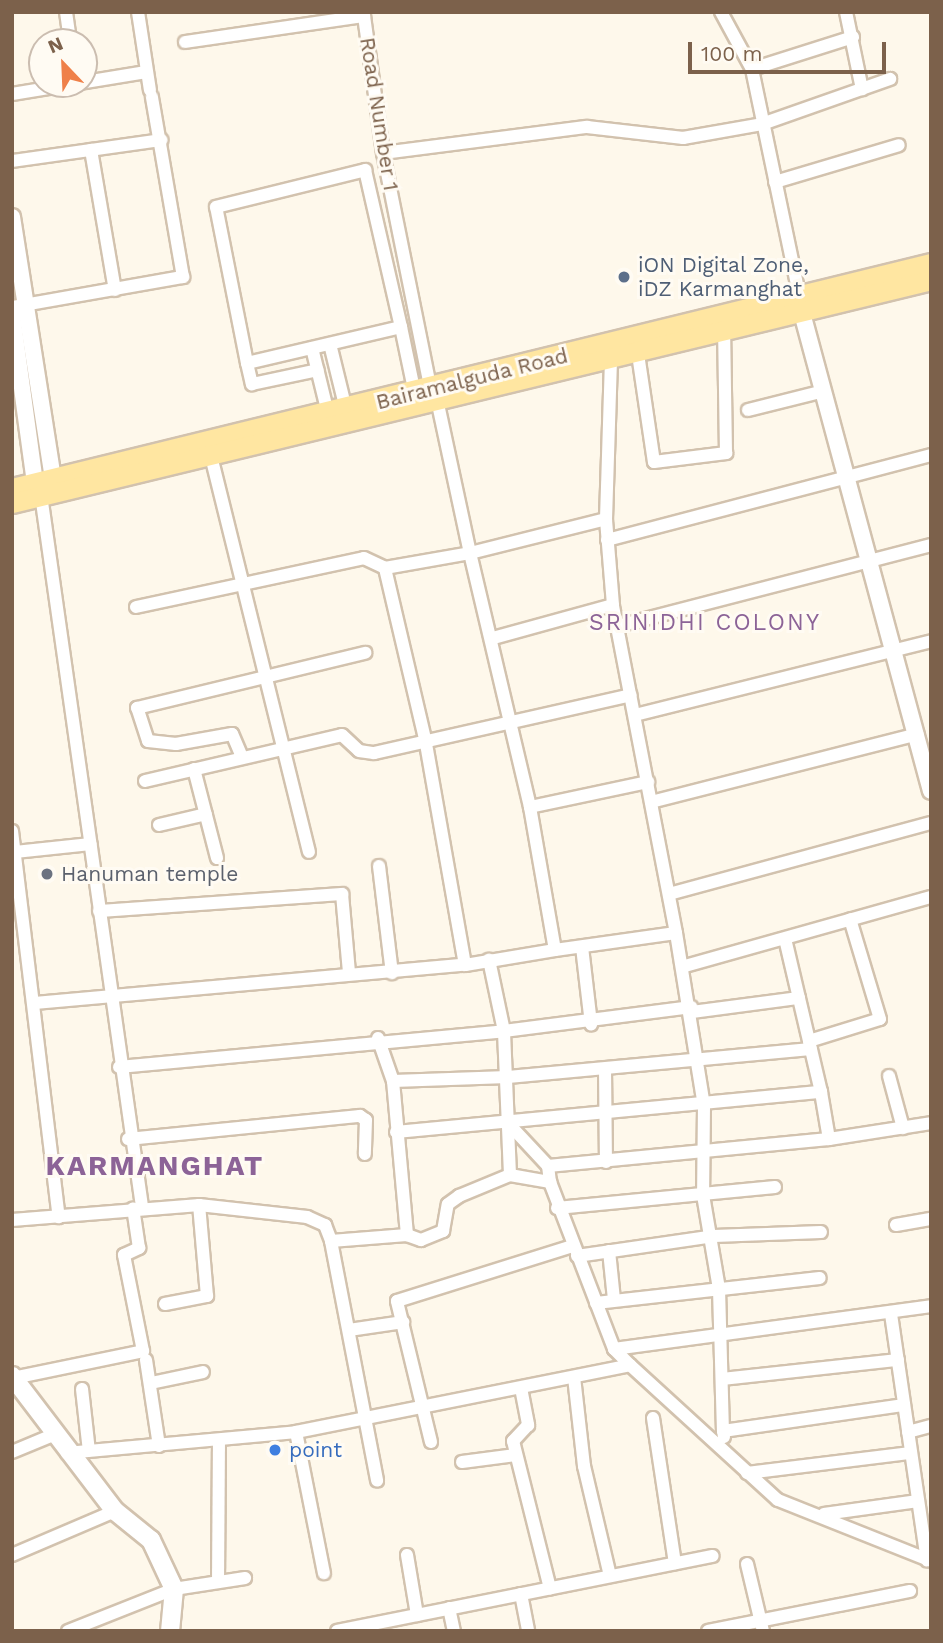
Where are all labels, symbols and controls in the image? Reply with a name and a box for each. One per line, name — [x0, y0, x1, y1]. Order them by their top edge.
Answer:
north arrow — [28, 28, 98, 98]
scale bar — [691, 28, 889, 72]
text: N — [44, 32, 66, 58]
street label: Road Number 1 — [354, 35, 404, 193]
text: 100 m — [701, 41, 763, 66]
place label: iON Digital Zone, iDZ Karmanghat — [638, 252, 810, 302]
marker: iON Digital Zone, iDZ Karmanghat — [616, 269, 632, 285]
street label: Bairamalguda Road — [373, 343, 571, 415]
district label: SRINIDHI COLONY — [591, 609, 819, 637]
place label: Hanuman temple — [61, 861, 239, 887]
marker: Hanuman temple — [39, 866, 55, 882]
district label: KARMANGHAT — [47, 1149, 263, 1183]
place label: point — [289, 1437, 342, 1463]
marker: point — [267, 1442, 283, 1458]

